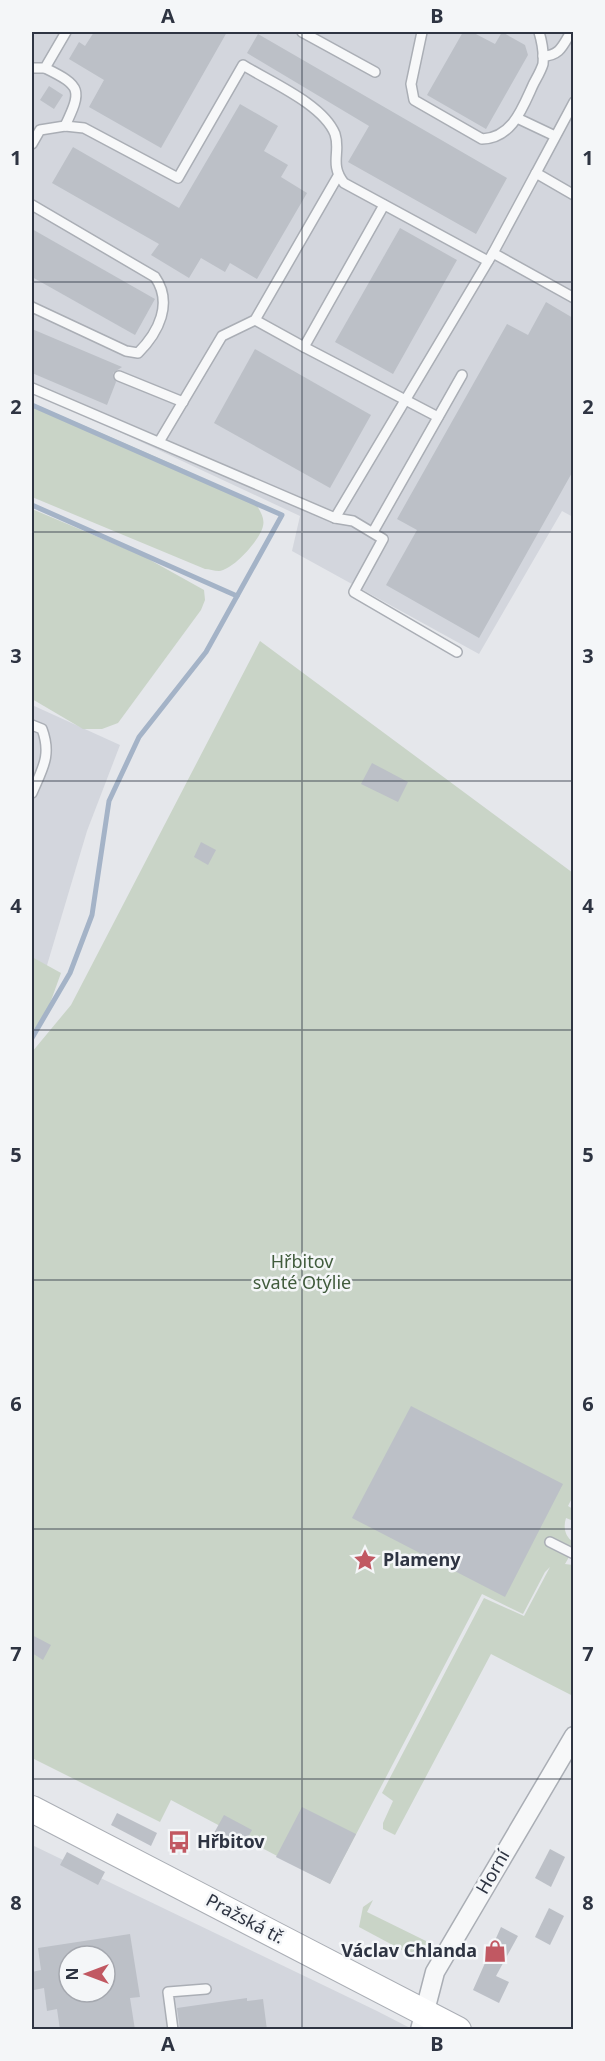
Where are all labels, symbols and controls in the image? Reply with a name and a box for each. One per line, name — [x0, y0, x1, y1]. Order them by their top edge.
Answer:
text: A — [161, 2, 175, 29]
text: B — [430, 2, 444, 29]
text: 1 — [10, 144, 22, 171]
text: 1 — [582, 144, 594, 171]
text: 2 — [10, 393, 22, 420]
text: 2 — [582, 393, 594, 420]
text: 3 — [10, 642, 22, 669]
text: 3 — [582, 642, 594, 669]
text: 4 — [10, 892, 22, 919]
text: 4 — [582, 892, 594, 919]
text: 5 — [10, 1141, 22, 1168]
text: 5 — [582, 1141, 594, 1168]
park label: Hřbitov svaté Otýlie — [253, 1249, 351, 1294]
text: 6 — [10, 1390, 22, 1417]
text: 6 — [582, 1390, 594, 1417]
place icon: Plameny — [352, 1547, 378, 1573]
place label: Plameny — [383, 1547, 461, 1571]
text: 7 — [10, 1640, 22, 1667]
text: 7 — [582, 1640, 594, 1667]
bus stop icon: Hřbitov — [166, 1829, 192, 1855]
place label: Hřbitov — [197, 1829, 265, 1853]
street label: Horní — [470, 1845, 515, 1898]
street label: Pražská tř. — [202, 1887, 289, 1949]
text: 8 — [10, 1889, 22, 1916]
text: 8 — [582, 1889, 594, 1916]
place label: Václav Chlanda — [341, 1938, 477, 1962]
shop icon: Václav Chlanda — [482, 1938, 508, 1964]
north arrow — [57, 1944, 117, 2004]
text: N — [61, 1967, 83, 1981]
text: A — [161, 2030, 175, 2057]
text: B — [430, 2030, 444, 2057]

